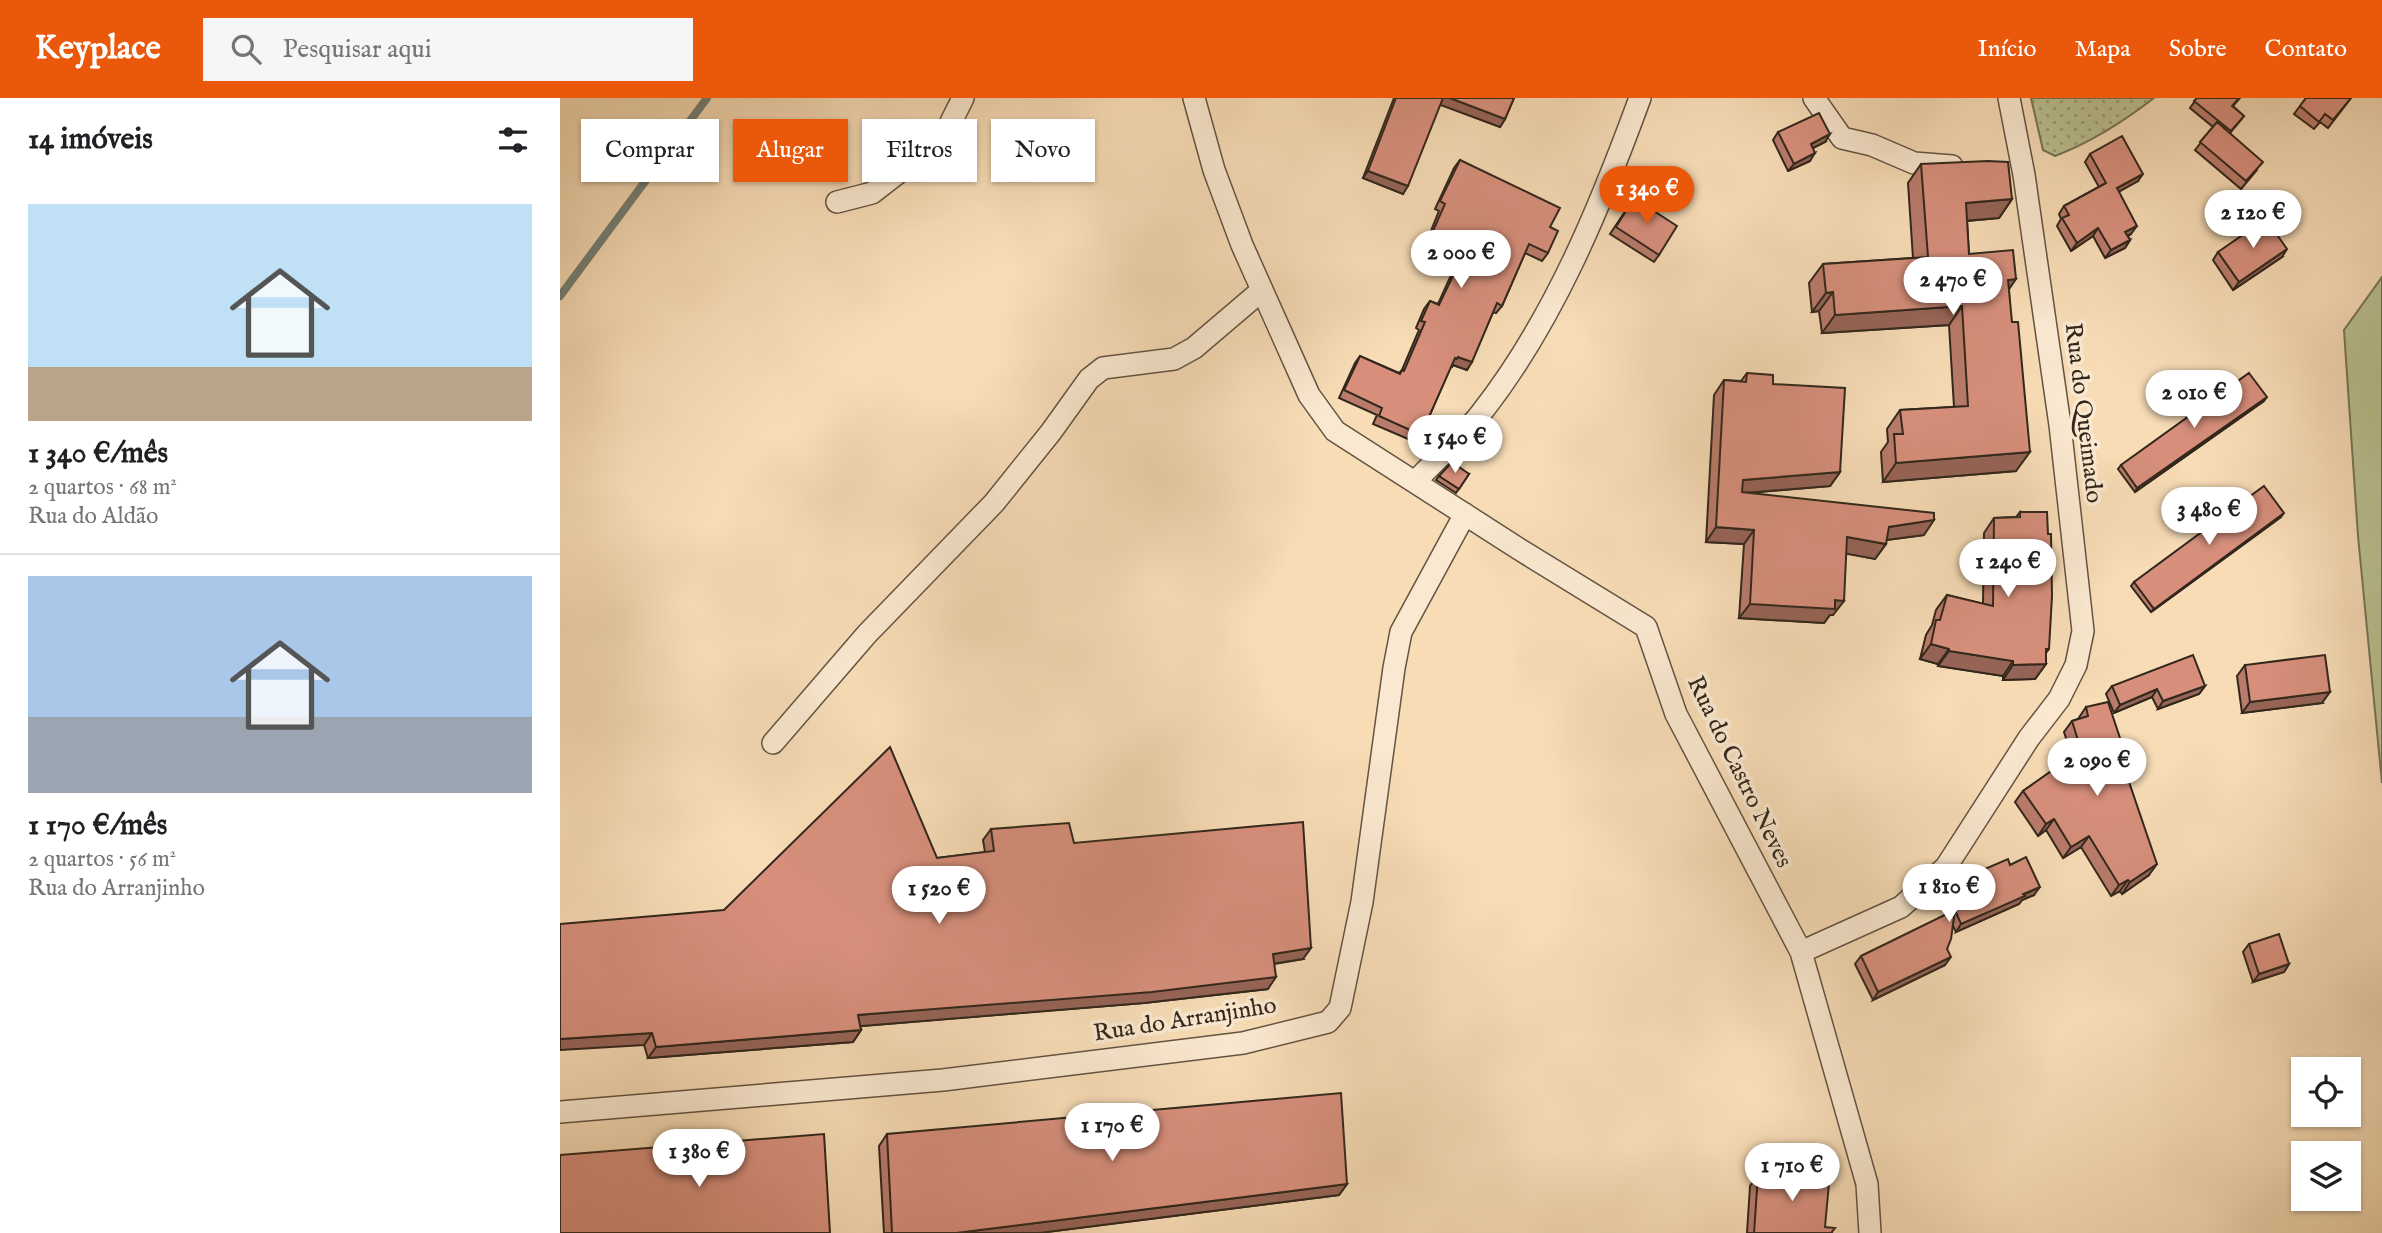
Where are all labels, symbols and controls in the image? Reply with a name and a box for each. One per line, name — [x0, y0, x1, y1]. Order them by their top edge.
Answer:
search box — [203, 18, 693, 81]
text: Keyplace — [35, 28, 161, 70]
icon: search — [227, 30, 265, 68]
text: Pesquisar aqui — [283, 33, 432, 66]
text: Início — [1977, 34, 2036, 65]
text: Mapa — [2074, 34, 2131, 65]
text: Sobre — [2169, 34, 2227, 65]
text: Contato — [2265, 34, 2347, 65]
chip: Comprar — [581, 119, 719, 182]
chip: Alugar — [733, 119, 848, 182]
chip: Filtros — [862, 119, 977, 182]
chip: Novo — [991, 119, 1095, 182]
text: 14 imóveis — [28, 121, 153, 159]
icon: filters — [494, 121, 532, 159]
pin: 1 340 € — [1582, 166, 1712, 226]
text: 1 340 € — [1615, 174, 1679, 203]
pin: 2 120 € — [2188, 190, 2318, 250]
text: 2 120 € — [2221, 198, 2285, 227]
pin: 2 000 € — [1396, 230, 1526, 290]
text: 2 000 € — [1427, 238, 1495, 267]
icon: home — [217, 250, 343, 376]
pin: 2 470 € — [1888, 258, 2018, 317]
text: 2 470 € — [1920, 265, 1986, 294]
street label: Rua do Queimado — [2057, 321, 2109, 505]
pin: 2 010 € — [2129, 370, 2259, 430]
text: 2 010 € — [2161, 378, 2227, 407]
pin: 1 540 € — [1390, 416, 1520, 475]
text: 1 540 € — [1424, 423, 1486, 452]
text: 1 340 €/mês — [28, 435, 168, 473]
text: 2 quartos · 68 m² — [28, 473, 177, 502]
pin: 3 480 € — [2144, 488, 2274, 547]
text: 3 480 € — [2177, 495, 2241, 524]
text: Rua do Aldão — [28, 502, 158, 531]
pin: 1 240 € — [1943, 540, 2073, 599]
text: 1 240 € — [1975, 547, 2041, 576]
icon: home — [217, 622, 343, 748]
street label: Rua do Castro Neves — [1679, 671, 1799, 873]
pin: 2 090 € — [2032, 738, 2162, 798]
text: 2 090 € — [2064, 746, 2130, 775]
text: 1 170 €/mês — [28, 807, 167, 845]
text: 2 quartos · 56 m² — [28, 845, 176, 874]
pin: 1 810 € — [1884, 864, 2014, 924]
pin: 1 520 € — [874, 866, 1004, 926]
text: 1 810 € — [1919, 872, 1979, 901]
text: Rua do Arranjinho — [28, 874, 205, 903]
text: 1 520 € — [908, 874, 970, 903]
street label: Rua do Arranjinho — [1091, 990, 1279, 1050]
map controls — [2291, 1057, 2361, 1211]
button: locate — [2291, 1057, 2361, 1127]
pin: 1 170 € — [1047, 1104, 1177, 1163]
text: 1 170 € — [1081, 1111, 1143, 1140]
pin: 1 380 € — [634, 1130, 764, 1189]
text: 1 380 € — [669, 1137, 730, 1166]
button: layers — [2291, 1141, 2361, 1211]
pin: 1 710 € — [1727, 1144, 1857, 1203]
text: 1 710 € — [1761, 1151, 1823, 1180]

